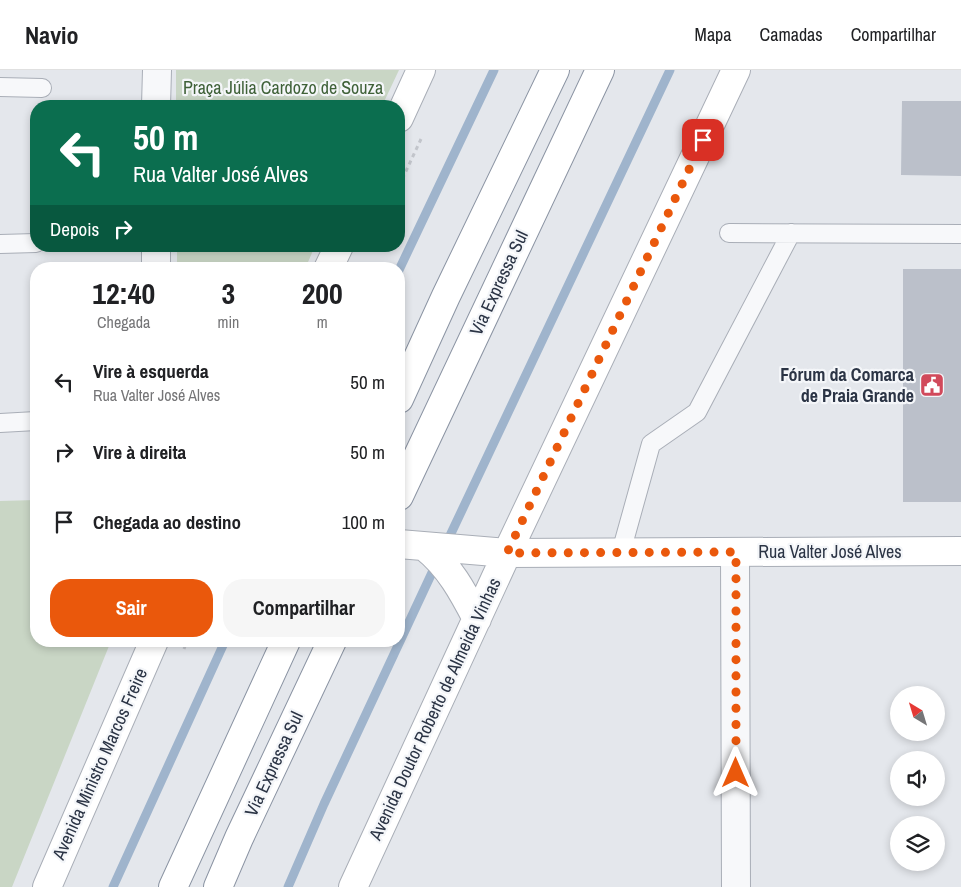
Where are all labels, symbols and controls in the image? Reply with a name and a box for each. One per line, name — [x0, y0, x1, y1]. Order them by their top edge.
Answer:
text: Navio — [25, 19, 79, 51]
text: Mapa — [695, 22, 732, 47]
text: Camadas — [760, 22, 823, 47]
text: Compartilhar — [851, 22, 936, 47]
park label: Praça Júlia Cardozo de Souza — [183, 75, 383, 100]
text: 50 m — [133, 114, 198, 161]
pin — [682, 119, 724, 161]
icon: left — [50, 120, 115, 185]
icon: arrive — [689, 126, 717, 154]
text: Rua Valter José Alves — [133, 159, 308, 189]
icon: right — [109, 215, 137, 243]
text: Depois — [50, 216, 99, 242]
street label: Via Expressa Sul — [463, 226, 534, 339]
text: 12:40 — [92, 273, 155, 313]
text: 3 — [222, 273, 235, 313]
text: 200 — [302, 273, 343, 313]
text: Chegada — [97, 311, 150, 333]
text: min — [217, 311, 239, 333]
text: m — [317, 311, 328, 333]
text: Vire à esquerda — [93, 358, 209, 384]
place label: Fórum da Comarca de Praia Grande — [780, 362, 915, 408]
icon: left — [50, 368, 78, 396]
text: 50 m — [350, 369, 385, 395]
public building icon: Fórum da Comarca de Praia Grande — [919, 372, 945, 398]
text: Rua Valter José Alves — [93, 384, 220, 406]
icon: right — [50, 438, 78, 466]
text: Vire à direita — [93, 439, 186, 465]
text: 50 m — [350, 439, 385, 465]
icon: arrive — [50, 508, 78, 536]
text: Chegada ao destino — [93, 509, 241, 535]
text: 100 m — [342, 509, 385, 535]
street label: Rua Valter José Alves — [758, 539, 902, 564]
street label: Avenida Doutor Roberto de Almeida Vinhas — [362, 574, 506, 845]
button: Sair — [50, 579, 213, 637]
button: Compartilhar — [223, 579, 385, 637]
street label: Avenida Ministro Marcos Freire — [46, 664, 153, 864]
north arrow — [890, 686, 945, 741]
map controls — [890, 686, 945, 871]
street label: Via Expressa Sul — [238, 707, 309, 820]
position arrow — [709, 746, 761, 798]
button: sound — [890, 751, 945, 806]
button: layers — [890, 816, 945, 871]

